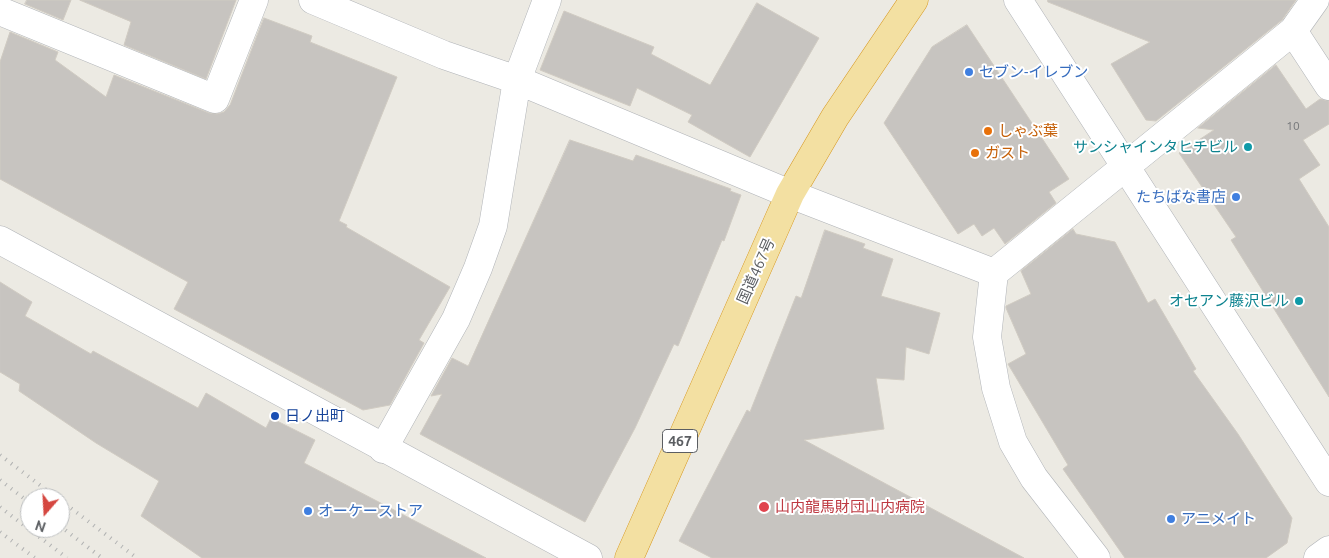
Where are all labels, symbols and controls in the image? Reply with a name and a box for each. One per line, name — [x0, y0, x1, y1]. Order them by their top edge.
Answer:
place label: セブン-イレブン — [979, 63, 1088, 81]
marker: セブン-イレブン — [963, 66, 975, 78]
house number: 10 — [1286, 119, 1300, 133]
place label: しゃぶ葉 — [998, 122, 1058, 140]
marker: しゃぶ葉 — [982, 125, 994, 137]
place label: サンシャインタヒチビル — [1073, 138, 1238, 156]
marker: サンシャインタヒチビル — [1242, 141, 1254, 153]
place label: ガスト — [985, 144, 1030, 162]
marker: ガスト — [969, 147, 981, 159]
place label: たちばな書店 — [1136, 188, 1226, 206]
marker: たちばな書店 — [1230, 191, 1242, 203]
street label: 国道467号 — [733, 235, 779, 307]
place label: オセアン藤沢ビル — [1169, 292, 1289, 310]
marker: オセアン藤沢ビル — [1293, 295, 1305, 307]
place label: 日ノ出町 — [285, 407, 345, 425]
marker: 日ノ出町 — [269, 410, 281, 422]
road number: 467 — [662, 430, 698, 452]
north arrow — [20, 488, 70, 538]
place label: 山内龍馬財団山内病院 — [775, 498, 925, 516]
marker: 山内龍馬財団山内病院 — [757, 500, 771, 514]
place label: オーケーストア — [318, 502, 423, 520]
marker: オーケーストア — [302, 505, 314, 517]
place label: アニメイト — [1181, 510, 1256, 528]
marker: アニメイト — [1165, 513, 1177, 525]
text: N — [33, 517, 48, 536]

